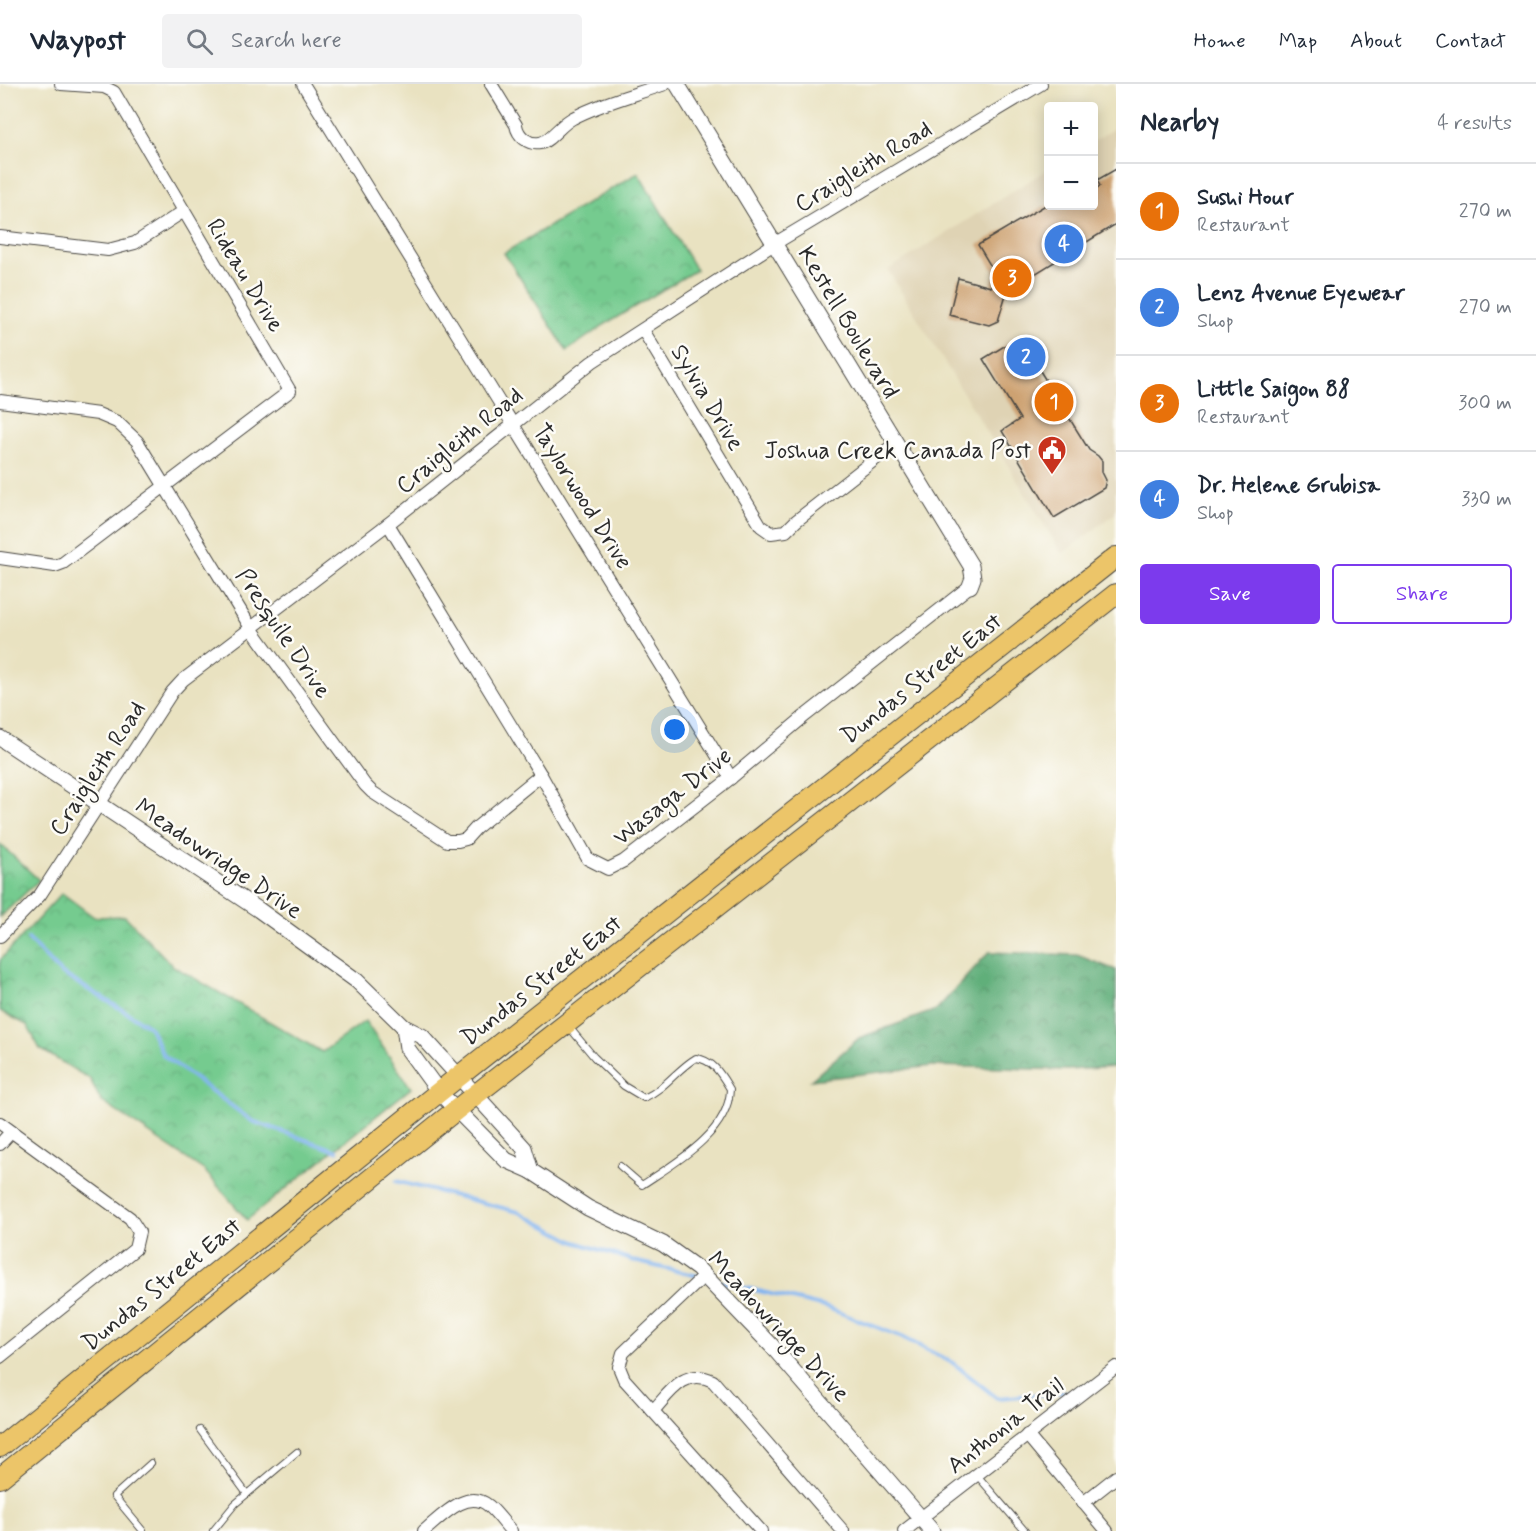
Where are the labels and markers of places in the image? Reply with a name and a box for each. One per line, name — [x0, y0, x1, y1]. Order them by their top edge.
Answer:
pin: 4 — [1044, 222, 1084, 266]
pin: 3 — [992, 256, 1032, 300]
pin: 2 — [1006, 334, 1046, 380]
pin: 1 — [1034, 380, 1074, 424]
public building icon: Joshua Creek Canada Post — [1036, 434, 1068, 476]
place label: Joshua Creek Canada Post — [764, 436, 1031, 467]

